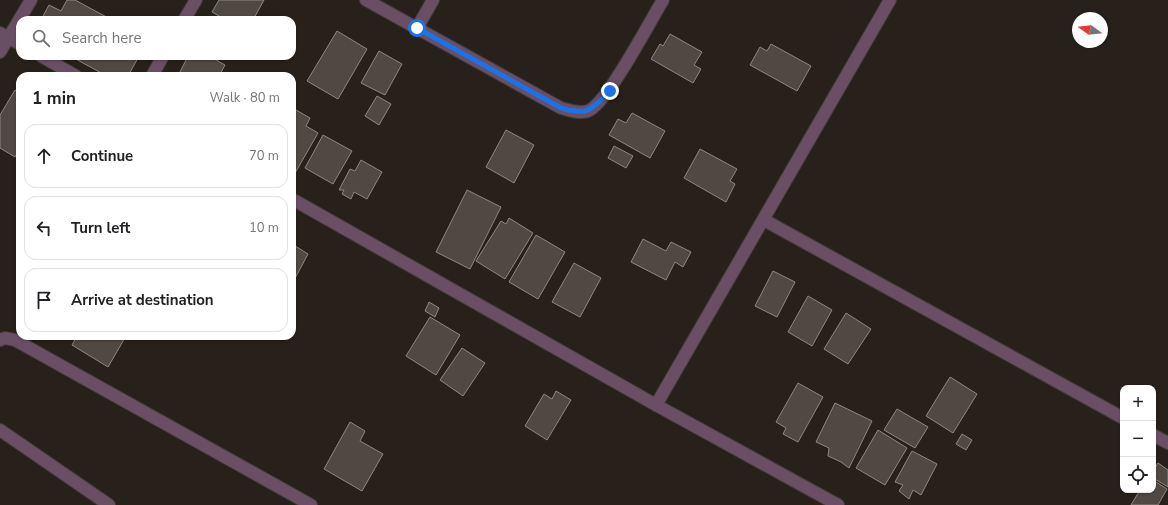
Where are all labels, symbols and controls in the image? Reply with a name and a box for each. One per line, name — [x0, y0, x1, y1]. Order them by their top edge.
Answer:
north arrow — [1072, 12, 1108, 48]
search box — [16, 16, 296, 60]
route start — [408, 19, 426, 37]
icon: search — [30, 27, 52, 49]
text: Search here — [62, 28, 142, 48]
route end — [601, 82, 619, 100]
text: 1 min — [32, 87, 76, 110]
text: Walk · 80 m — [209, 89, 280, 107]
icon: ahead — [33, 145, 55, 167]
text: Continue — [71, 146, 133, 166]
text: 70 m — [249, 147, 279, 165]
icon: left — [33, 217, 55, 239]
text: Turn left — [71, 218, 130, 238]
text: 10 m — [249, 219, 279, 237]
icon: arrive — [33, 289, 55, 311]
text: Arrive at destination — [71, 290, 214, 310]
map controls — [1120, 385, 1156, 493]
button: + — [1120, 385, 1156, 421]
button: − — [1120, 421, 1156, 457]
button: locate — [1120, 457, 1156, 493]

